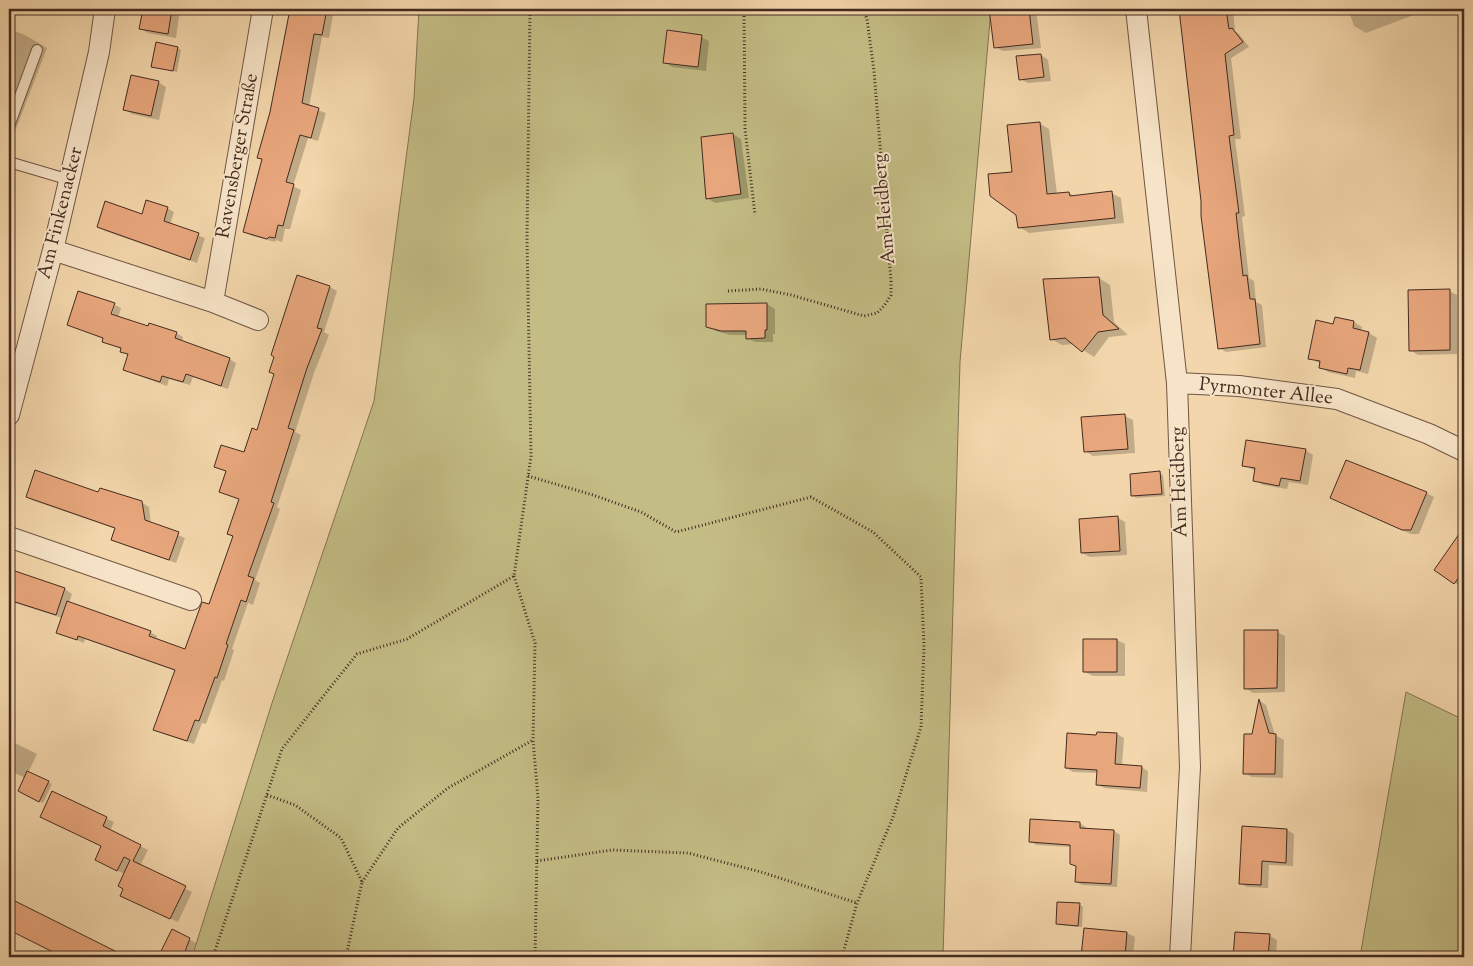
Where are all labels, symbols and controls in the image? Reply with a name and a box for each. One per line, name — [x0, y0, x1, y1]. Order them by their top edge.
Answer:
street label: Ravensberger Straße — [210, 71, 266, 241]
street label: Am Finkenacker — [32, 144, 90, 282]
street label: Am Heidberg — [867, 153, 903, 265]
street label: Pyrmonter Allee — [1198, 372, 1334, 412]
street label: Am Heidberg — [1165, 426, 1195, 538]

